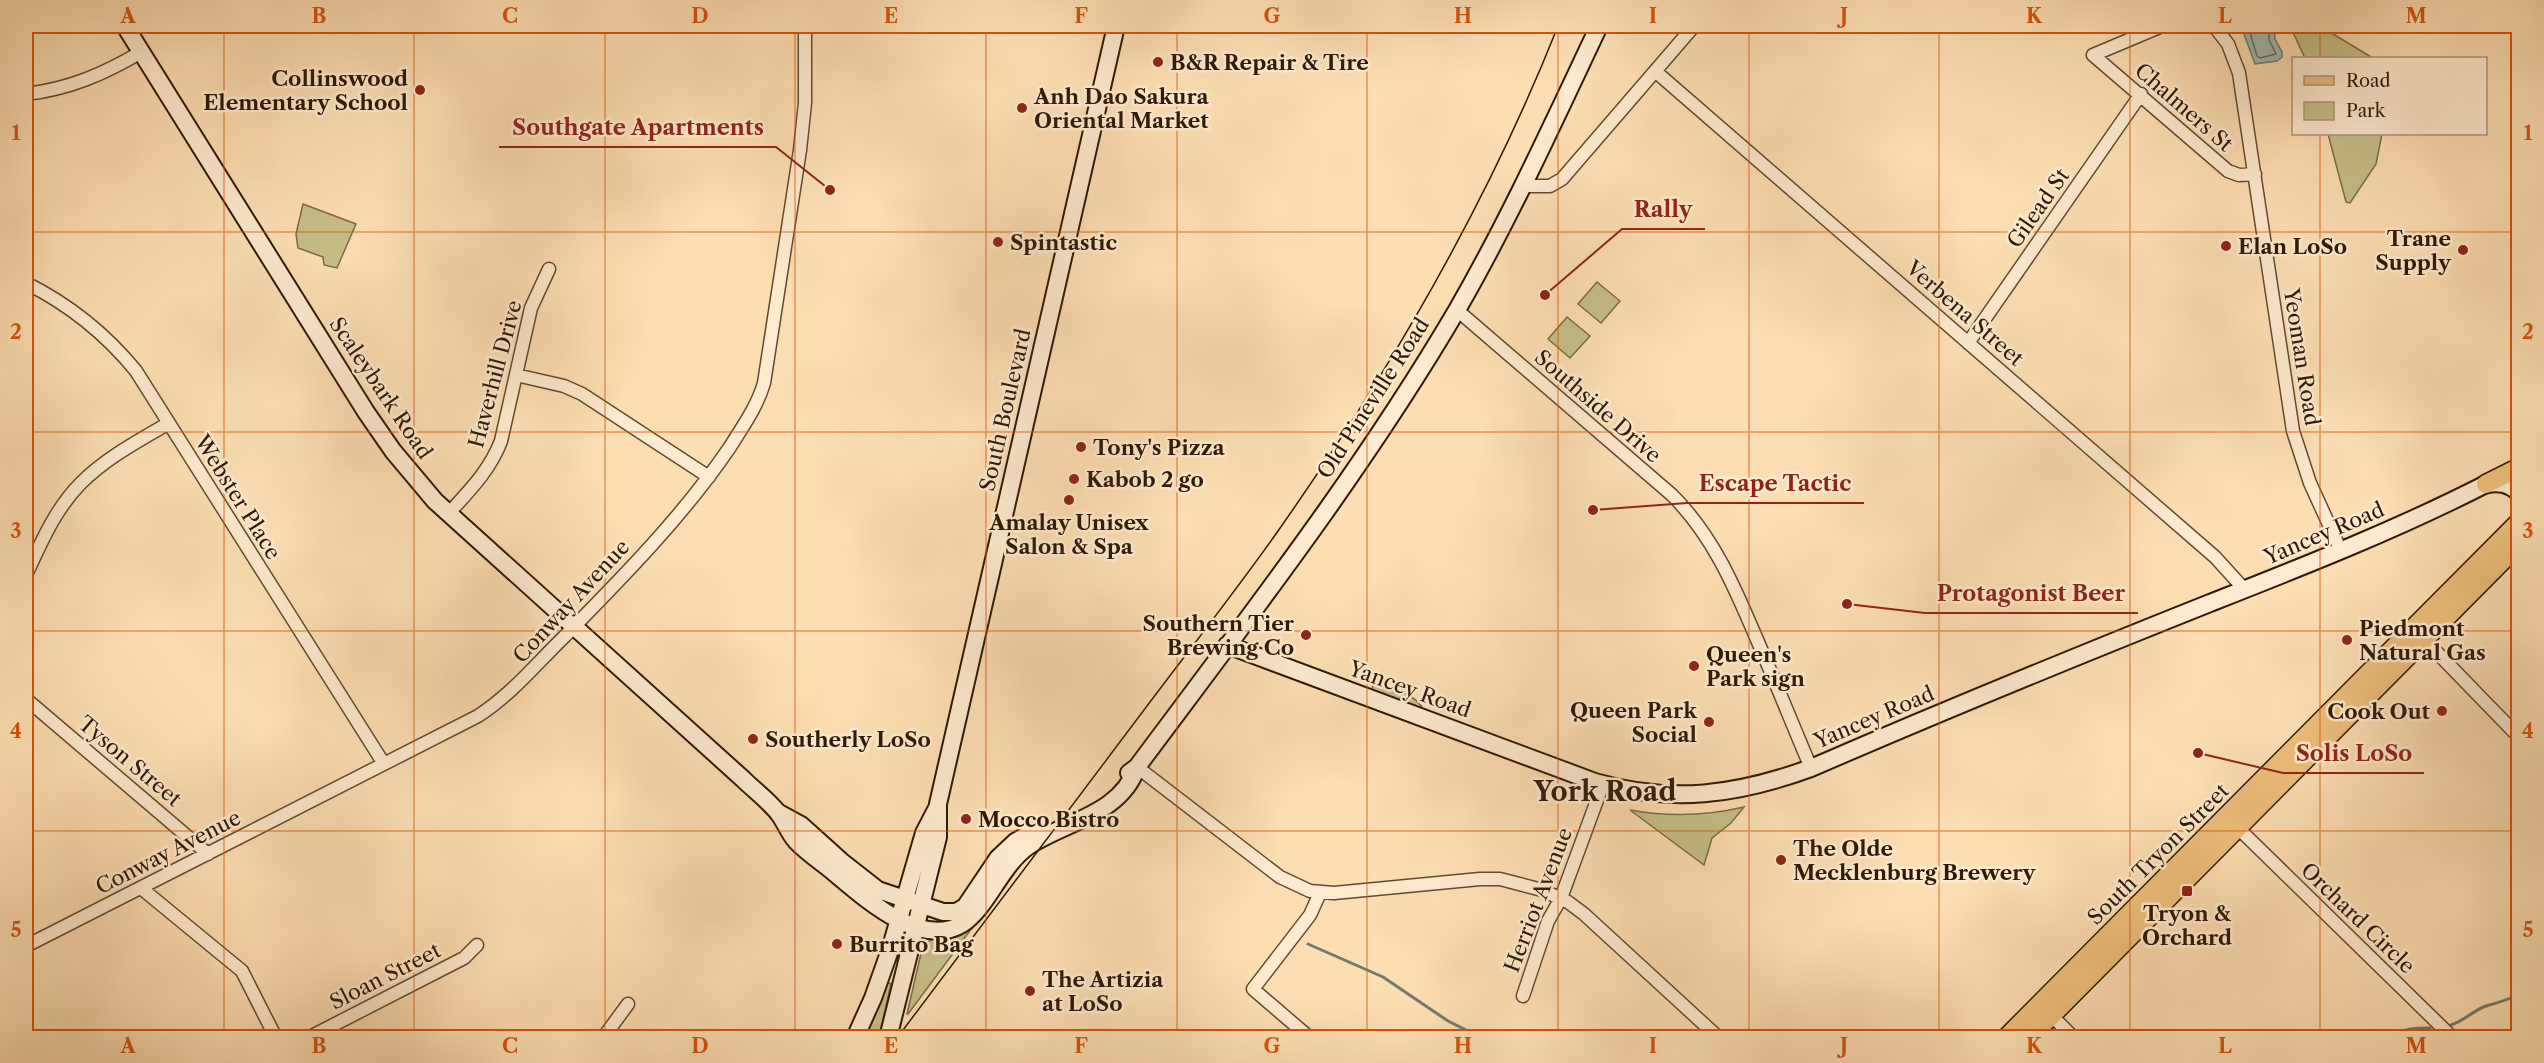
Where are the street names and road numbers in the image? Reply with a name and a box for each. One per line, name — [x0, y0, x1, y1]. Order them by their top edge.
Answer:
street label: Chalmers St — [2130, 58, 2238, 157]
street label: Gilead St — [2002, 163, 2075, 252]
street label: Verbena Street — [1900, 255, 2029, 371]
street label: Yeoman Road — [2279, 286, 2325, 428]
street label: Haverhill Drive — [463, 297, 527, 451]
street label: Scaleybark Road — [324, 312, 438, 464]
street label: Old Pineville Road — [1312, 313, 1434, 483]
street label: South Boulevard — [974, 326, 1036, 494]
street label: Southside Drive — [1530, 344, 1666, 468]
street label: Webster Place — [189, 429, 286, 564]
street label: Yancey Road — [2259, 496, 2388, 570]
street label: Conway Avenue — [507, 534, 635, 668]
street label: Yancey Road — [1345, 655, 1475, 723]
street label: Yancey Road — [1809, 680, 1938, 754]
street label: Tyson Street — [73, 711, 187, 812]
street label: South Tryon Street — [2082, 778, 2234, 930]
street label: Conway Avenue — [91, 805, 245, 899]
street label: Herriot Avenue — [1499, 824, 1577, 976]
street label: Orchard Circle — [2296, 857, 2420, 979]
street label: Sloan Street — [325, 937, 445, 1015]

